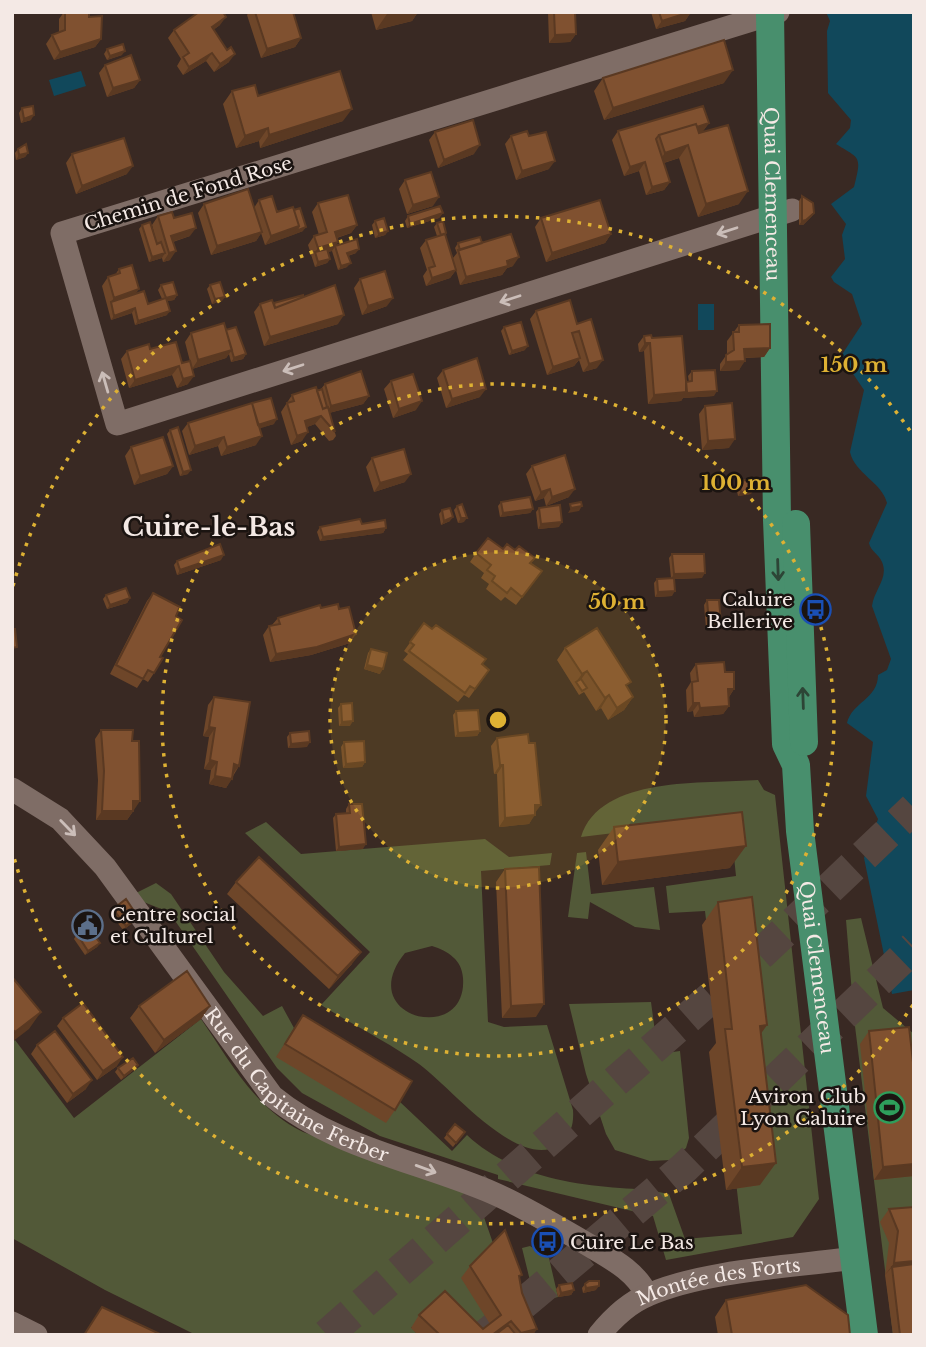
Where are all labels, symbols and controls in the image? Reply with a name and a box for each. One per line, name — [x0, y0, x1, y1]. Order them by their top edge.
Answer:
street label: Quai Clemenceau — [760, 107, 785, 282]
street label: Chemin de Fond Rose — [81, 151, 295, 237]
one-way arrow — [716, 225, 738, 238]
one-way arrow — [499, 294, 521, 307]
text: 150 m — [821, 352, 887, 378]
one-way arrow — [282, 362, 304, 375]
one-way arrow — [98, 372, 111, 394]
text: 100 m — [701, 470, 771, 496]
district label: Cuire-le-Bas — [123, 511, 295, 543]
one-way arrow — [771, 559, 785, 582]
place label: Caluire Bellerive — [707, 588, 793, 633]
text: 50 m — [588, 589, 646, 615]
bus stop icon: Caluire Bellerive — [799, 593, 833, 627]
one-way arrow — [796, 687, 809, 710]
centre of rings — [486, 708, 510, 732]
one-way arrow — [59, 819, 76, 836]
street label: Quai Clemenceau — [795, 879, 840, 1055]
place label: Centre social et Culturel — [110, 903, 236, 948]
public building icon: Centre social et Culturel — [70, 908, 104, 942]
street label: Rue du Capitaine Ferber — [200, 1003, 392, 1166]
place label: Aviron Club Lyon Caluire — [740, 1085, 866, 1130]
sports icon: Aviron Club Lyon Caluire — [872, 1090, 906, 1124]
one-way arrow — [415, 1164, 437, 1176]
bus stop icon: Cuire Le Bas — [530, 1225, 564, 1259]
place label: Cuire Le Bas — [570, 1231, 694, 1254]
street label: Montée des Forts — [633, 1253, 802, 1310]

